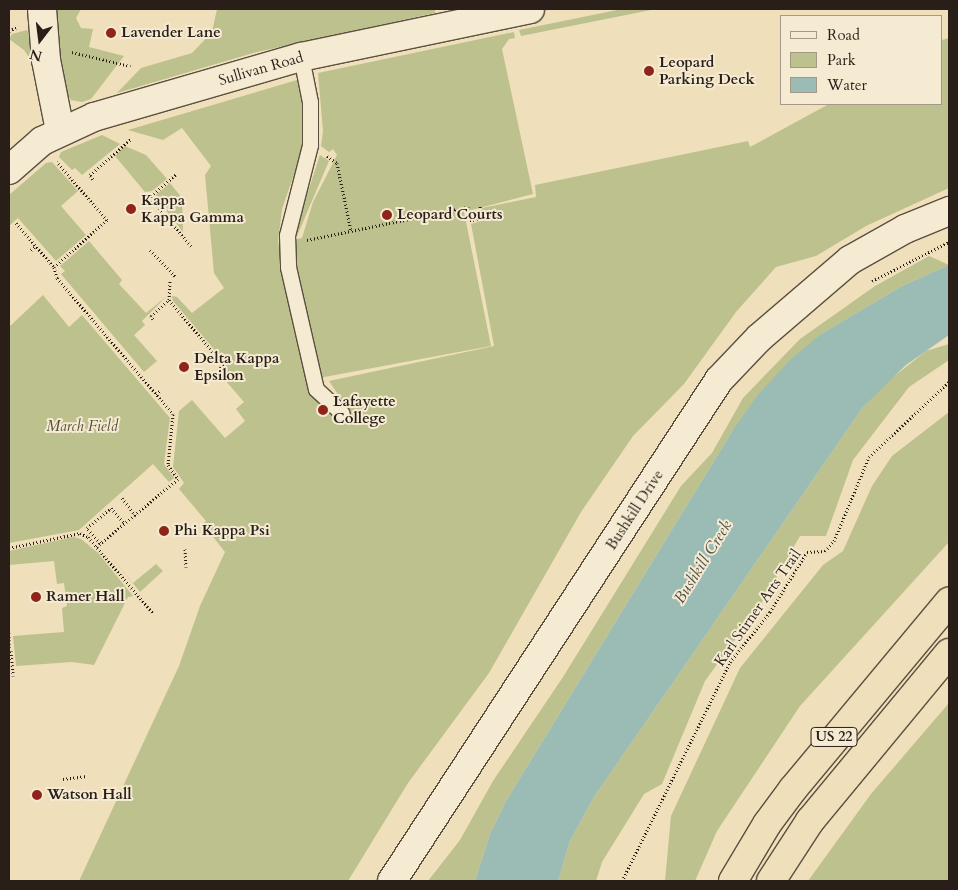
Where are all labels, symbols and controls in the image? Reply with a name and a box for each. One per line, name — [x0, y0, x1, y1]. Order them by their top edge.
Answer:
north arrow — [15, 15, 65, 65]
legend — [780, 15, 943, 105]
place label: Lavender Lane — [121, 24, 221, 42]
text: Road — [827, 25, 860, 45]
marker: Lavender Lane — [105, 27, 117, 39]
text: N — [28, 44, 44, 66]
street label: Sullivan Road — [217, 48, 305, 90]
text: Park — [827, 50, 856, 70]
place label: Leopard Parking Deck — [659, 53, 755, 88]
marker: Leopard Parking Deck — [643, 65, 655, 77]
text: Water — [827, 75, 867, 95]
place label: Kappa Kappa Gamma — [141, 191, 244, 226]
marker: Kappa Kappa Gamma — [125, 203, 137, 215]
place label: Leopard Courts — [397, 206, 502, 224]
marker: Leopard Courts — [381, 209, 393, 221]
place label: Delta Kappa Epsilon — [194, 349, 280, 384]
marker: Delta Kappa Epsilon — [178, 361, 190, 373]
place label: Lafayette College — [333, 392, 396, 427]
marker: Lafayette College — [317, 404, 329, 416]
park label: March Field — [46, 418, 118, 436]
street label: Bushkill Drive — [602, 467, 668, 553]
water label: Bushkill Creek — [670, 517, 736, 607]
place label: Phi Kappa Psi — [174, 522, 270, 540]
marker: Phi Kappa Psi — [158, 525, 170, 537]
street label: Karl Stirner Arts Trail — [711, 546, 805, 670]
place label: Ramer Hall — [46, 588, 125, 606]
marker: Ramer Hall — [30, 591, 42, 603]
road number: US 22 — [810, 726, 858, 749]
place label: Watson Hall — [47, 786, 132, 804]
marker: Watson Hall — [31, 789, 43, 801]

